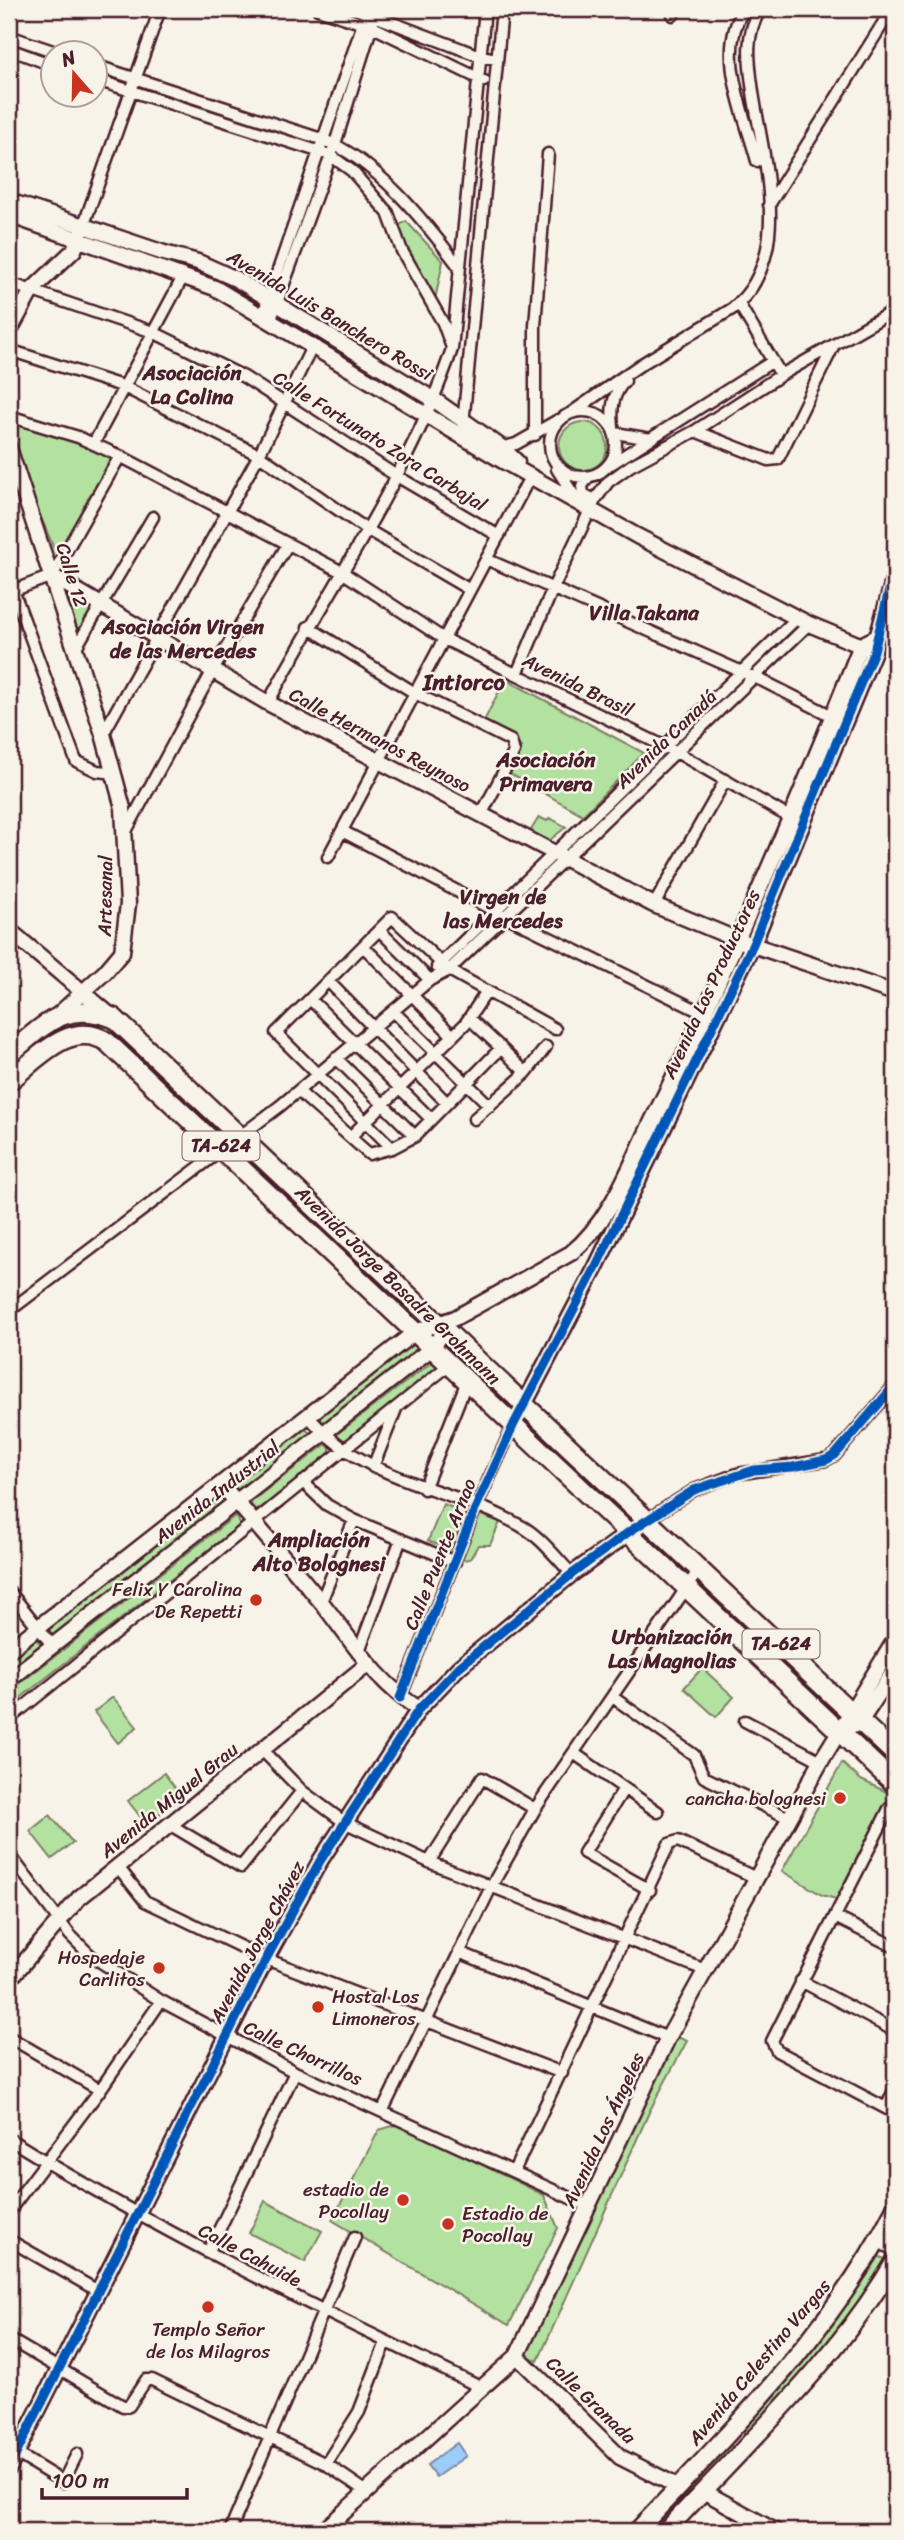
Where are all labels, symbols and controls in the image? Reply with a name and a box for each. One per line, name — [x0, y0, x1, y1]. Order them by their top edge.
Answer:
north arrow — [38, 38, 108, 108]
text: N — [56, 40, 81, 77]
street label: Avenida Luis Banchero Rossi — [220, 240, 440, 390]
district label: Asociación La Colina — [141, 354, 242, 416]
street label: Calle Fortunato Zora Carbajal — [267, 362, 494, 521]
street label: Calle 12 — [47, 539, 97, 611]
district label: Villa Takana — [589, 594, 700, 632]
district label: Asociación Virgen de las Mercedes — [101, 608, 265, 670]
street label: Avenida Brasil — [516, 643, 640, 726]
district label: Intiorco — [422, 662, 506, 703]
street label: Calle Hermanos Reynoso — [283, 678, 477, 802]
street label: Avenida Canadá — [606, 681, 725, 797]
district label: Asociación Primavera — [495, 741, 596, 803]
street label: Artesanal — [88, 855, 122, 938]
district label: Virgen de las Mercedes — [442, 878, 563, 940]
street label: Avenida Los Productores — [652, 884, 770, 1085]
road number: TA-624 — [182, 1132, 260, 1161]
street label: Avenida Jorge Basadre Grohmann — [286, 1176, 509, 1393]
street label: Avenida Industrial — [146, 1432, 288, 1553]
street label: Calle Puente Arnao — [395, 1473, 486, 1635]
district label: Ampliación Alto Bolognesi — [252, 1521, 386, 1583]
place label: Felix Y Carolina De Repetti — [112, 1573, 243, 1628]
marker: Felix Y Carolina De Repetti — [248, 1592, 264, 1608]
district label: Urbanización Las Magnolias — [608, 1618, 736, 1680]
road number: TA-624 — [742, 1630, 820, 1658]
street label: Avenida Miguel Grau — [92, 1734, 246, 1867]
place label: cancha bolognesi — [686, 1782, 827, 1815]
marker: cancha bolognesi — [832, 1790, 848, 1806]
street label: Avenida Jorge Chávez — [200, 1854, 314, 2030]
place label: Hospedaje Carlitos — [58, 1941, 145, 1996]
marker: Hospedaje Carlitos — [151, 1960, 167, 1976]
place label: Hostal Los Limoneros — [332, 1980, 419, 2035]
marker: Hostal Los Limoneros — [310, 1999, 326, 2015]
street label: Calle Chorrillos — [238, 2011, 368, 2095]
street label: Avenida Los Ángeles — [552, 2046, 654, 2214]
place label: estadio de Pocollay — [303, 2173, 389, 2228]
marker: estadio de Pocollay — [395, 2192, 411, 2208]
place label: Estadio de Pocollay — [462, 2197, 549, 2252]
street label: Calle Cahuide — [192, 2214, 308, 2296]
marker: Estadio de Pocollay — [440, 2216, 456, 2232]
street label: Avenida Celestino Vargas — [678, 2271, 839, 2454]
marker: Templo Señor de los Milagros — [200, 2299, 216, 2315]
place label: Templo Señor de los Milagros — [146, 2313, 270, 2368]
street label: Calle Granada — [538, 2348, 644, 2452]
scale bar — [42, 2456, 187, 2500]
text: 100 m — [52, 2462, 109, 2500]

